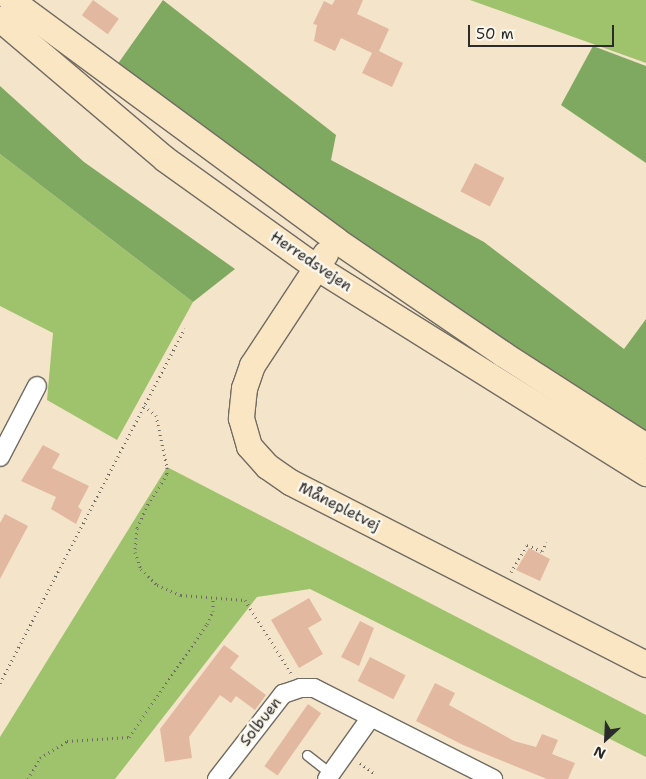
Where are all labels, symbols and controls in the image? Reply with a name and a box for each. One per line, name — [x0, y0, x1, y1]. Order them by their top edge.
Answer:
scale bar — [471, 15, 617, 47]
text: 50 m — [476, 24, 514, 44]
street label: Herredsvejen — [267, 228, 355, 296]
street label: Månepletvej — [295, 479, 383, 535]
street label: Solbuen — [236, 694, 286, 750]
north arrow — [581, 714, 631, 764]
text: N — [591, 742, 608, 763]

